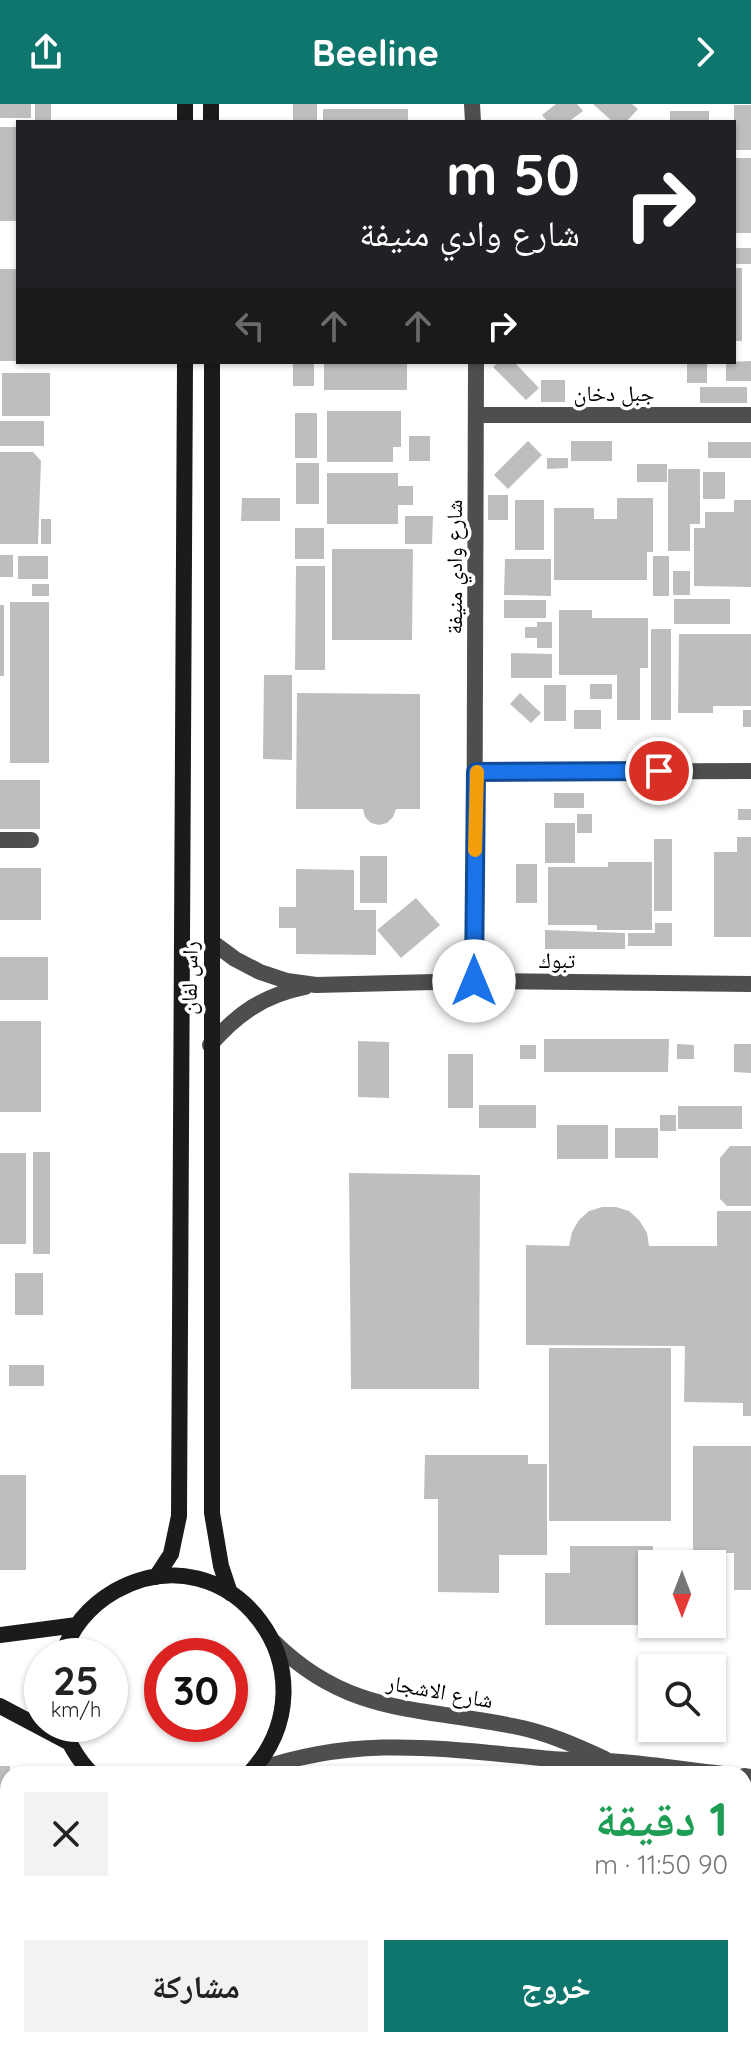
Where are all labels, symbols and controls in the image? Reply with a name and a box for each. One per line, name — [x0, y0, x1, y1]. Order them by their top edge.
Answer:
icon: share — [24, 30, 68, 74]
text: Beeline — [312, 30, 439, 75]
icon: forward — [683, 30, 727, 74]
text: 50 m — [446, 139, 580, 209]
icon: right — [608, 152, 712, 256]
text: شارع وادي منيفة — [359, 210, 580, 255]
icon: left — [228, 304, 272, 348]
icon: ahead — [312, 304, 356, 348]
icon: ahead — [396, 304, 440, 348]
icon: right — [480, 304, 524, 348]
street label: جبل دخان — [574, 379, 654, 407]
street label: شارع وادي منيفة — [440, 500, 472, 634]
pin — [625, 737, 693, 805]
icon: arrive — [637, 749, 681, 793]
position arrow — [432, 939, 516, 1023]
street label: راس لفان — [174, 941, 204, 1015]
street label: تبوك — [539, 946, 576, 974]
north arrow — [638, 1550, 726, 1638]
map controls — [638, 1550, 726, 1742]
speed limit sign: 30 — [144, 1638, 248, 1742]
button: search — [638, 1654, 726, 1742]
text: 25 — [53, 1655, 99, 1705]
street label: شارع الاشجار — [384, 1668, 495, 1714]
text: km/h — [51, 1697, 101, 1722]
text: 1 دقيقة — [595, 1788, 728, 1848]
button: close — [24, 1792, 108, 1876]
text: 90 m · 11:50 — [594, 1848, 728, 1881]
button: مشاركة — [24, 1940, 368, 2032]
button: خروج — [384, 1940, 728, 2032]

